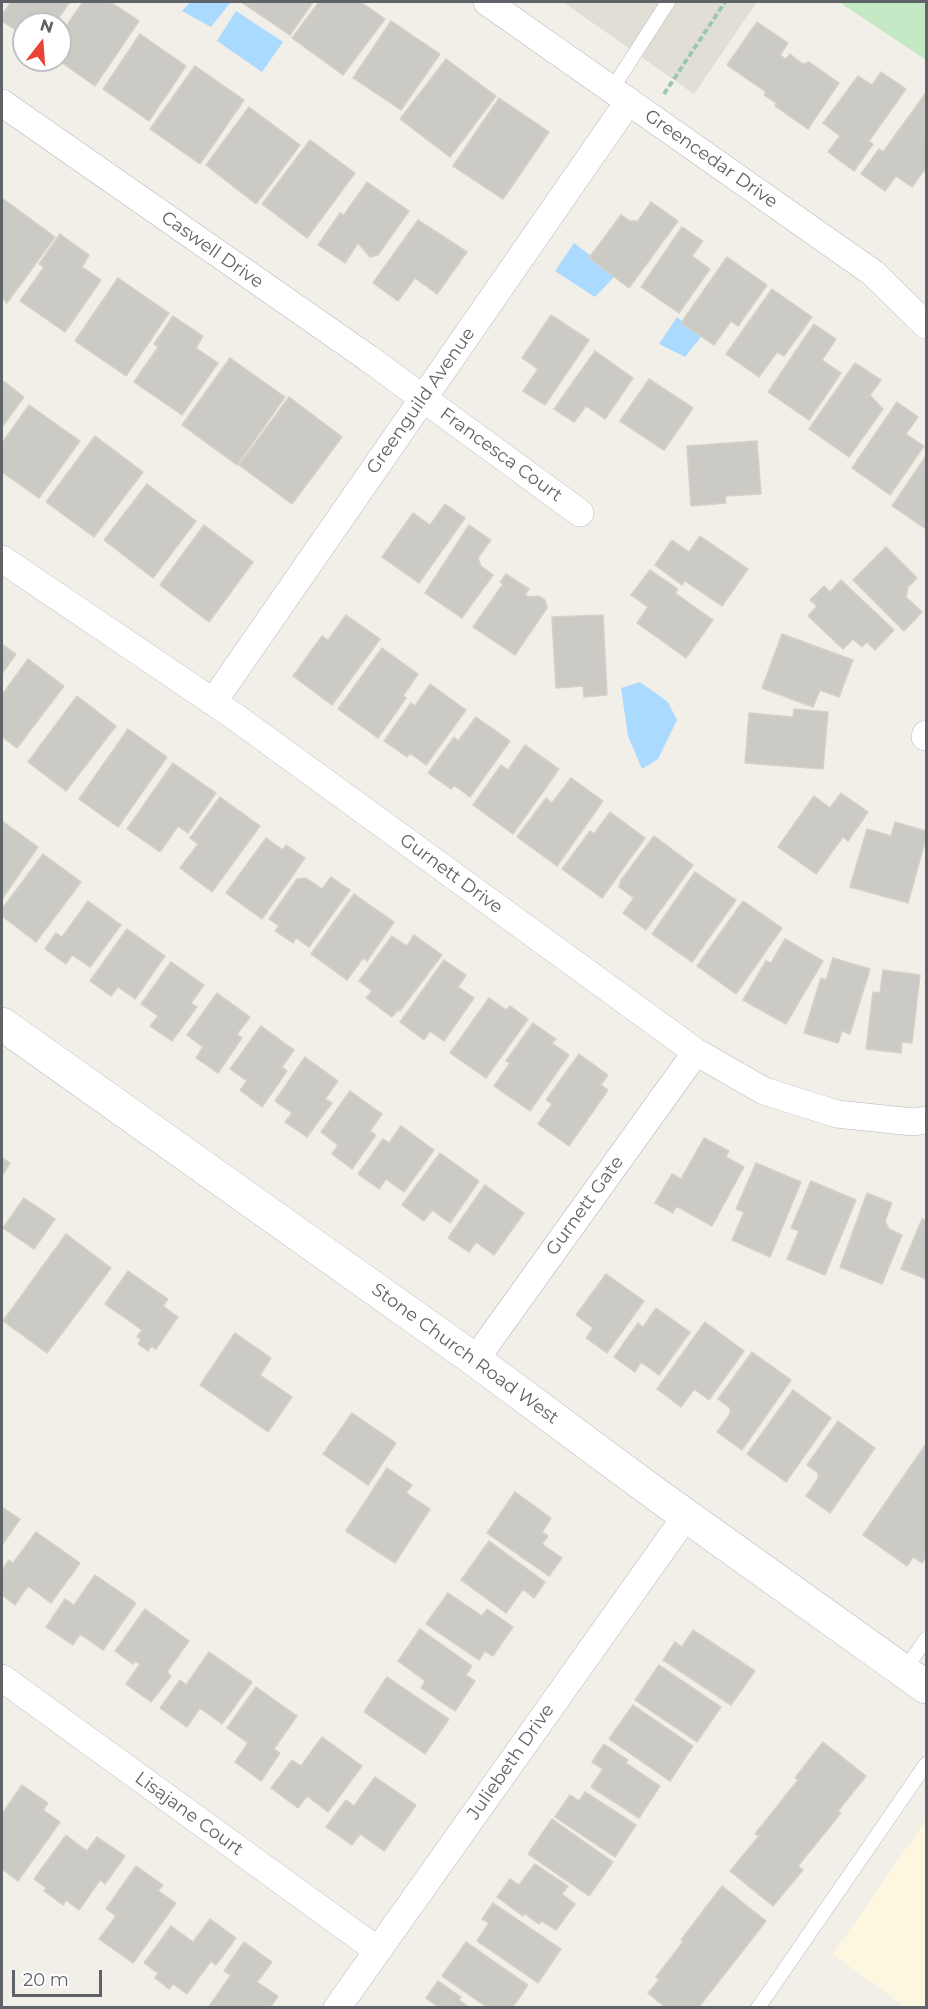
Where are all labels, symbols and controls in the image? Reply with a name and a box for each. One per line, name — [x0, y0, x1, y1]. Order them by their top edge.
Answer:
north arrow — [12, 12, 72, 72]
text: N — [38, 15, 56, 37]
street label: Greencedar Drive — [640, 105, 782, 213]
street label: Caswell Drive — [157, 207, 267, 293]
street label: Greenguild Avenue — [362, 324, 480, 478]
street label: Francesca Court — [436, 403, 566, 507]
street label: Gurnett Drive — [395, 829, 507, 919]
street label: Gurnett Gate — [542, 1152, 628, 1260]
street label: Stone Church Road West — [367, 1279, 563, 1429]
street label: Juliebeth Drive — [463, 1700, 559, 1824]
street label: Lisajane Court — [131, 1767, 247, 1861]
scale bar — [15, 1958, 105, 1996]
text: 20 m — [23, 1969, 69, 1991]

